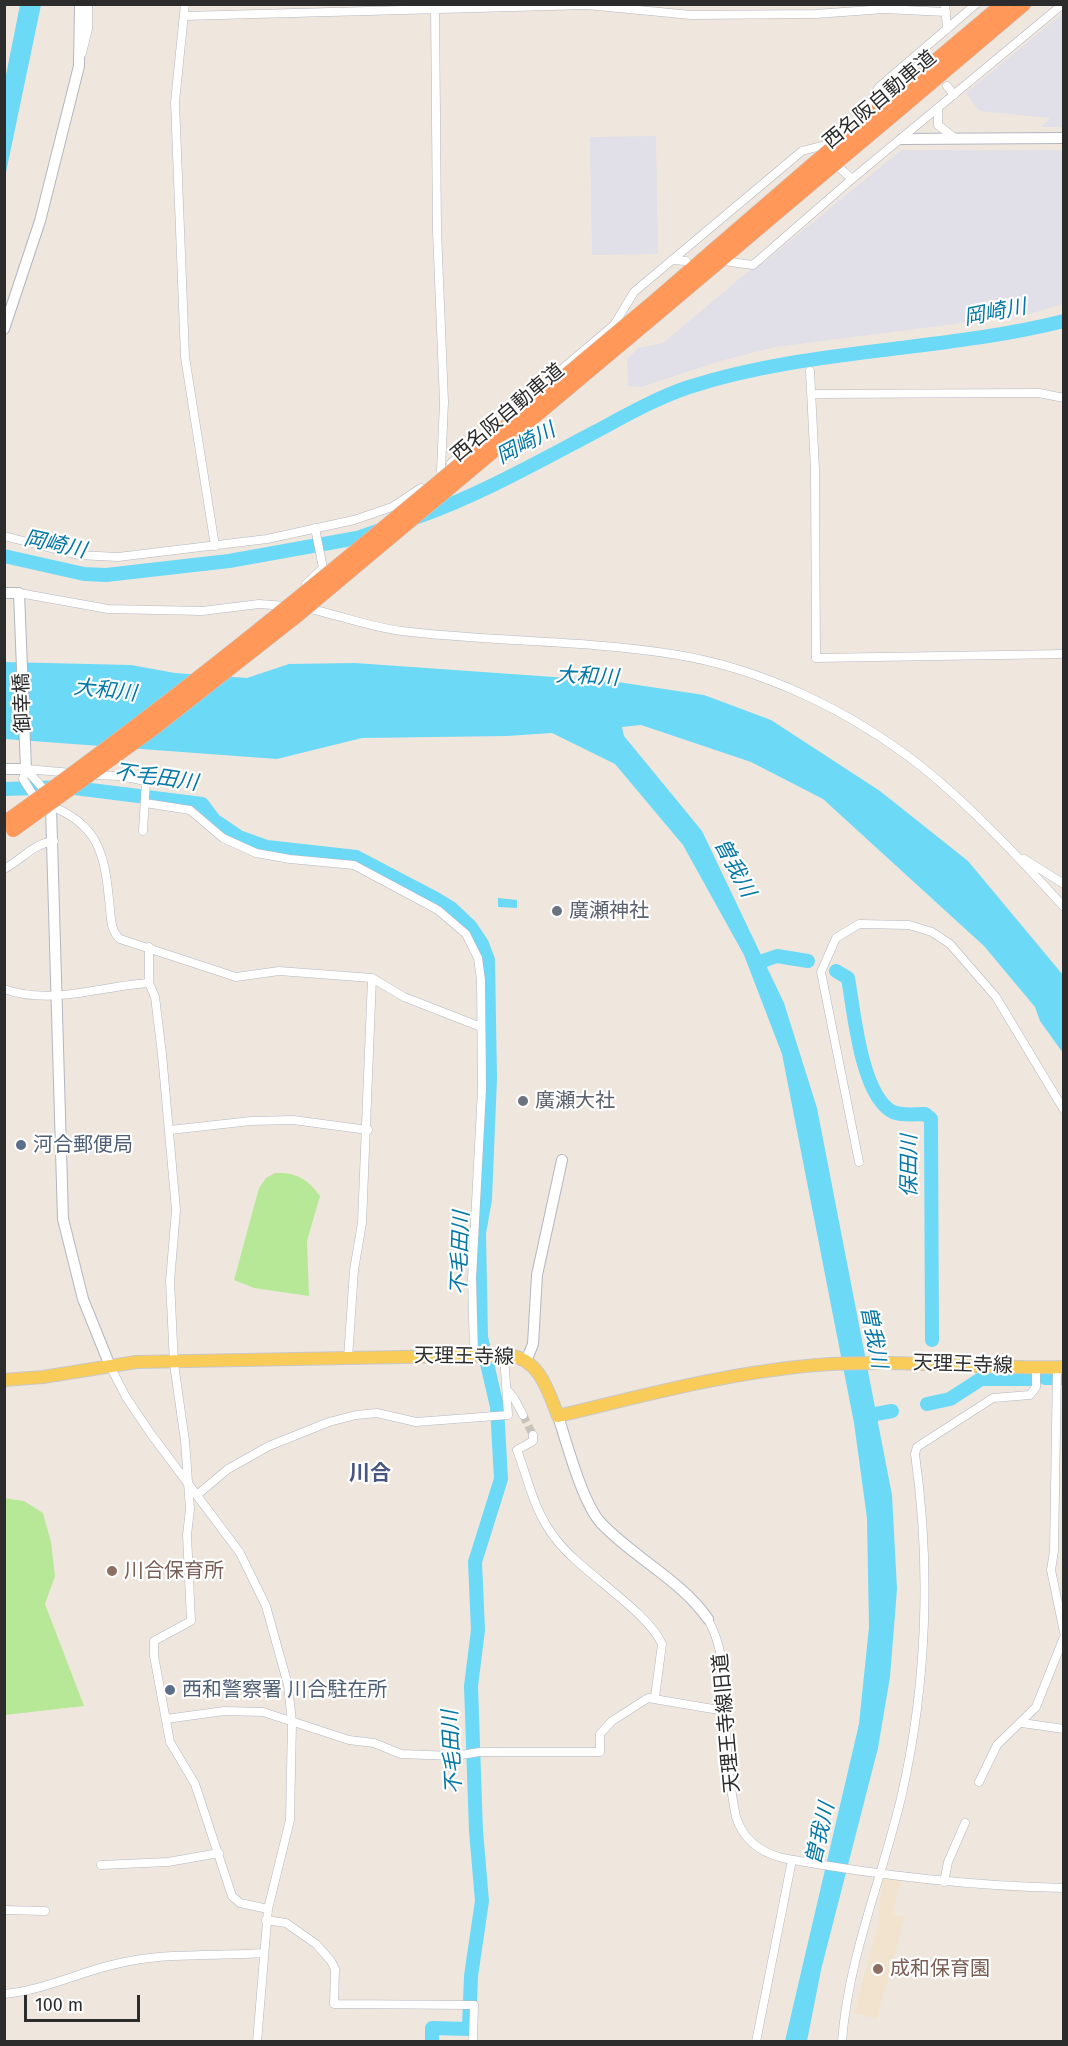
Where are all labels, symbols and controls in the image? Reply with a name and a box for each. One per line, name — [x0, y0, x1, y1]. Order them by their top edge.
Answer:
street label: 西名阪自動車道 — [819, 46, 941, 154]
water label: 岡崎川 — [962, 295, 1028, 331]
street label: 西名阪自動車道 — [447, 359, 569, 467]
water label: 岡崎川 — [492, 418, 560, 470]
water label: 岡崎川 — [22, 526, 88, 564]
water label: 大和川 — [555, 663, 619, 691]
street label: 御幸橋 — [10, 673, 36, 733]
water label: 大和川 — [72, 675, 138, 707]
water label: 不毛田川 — [113, 760, 199, 796]
water label: 曽我川 — [708, 834, 760, 902]
place label: 廣瀬神社 — [569, 899, 649, 923]
marker: 廣瀬神社 — [550, 904, 564, 918]
place label: 廣瀬大社 — [535, 1089, 615, 1113]
marker: 廣瀬大社 — [516, 1094, 530, 1108]
place label: 河合郵便局 — [33, 1133, 133, 1157]
water label: 保田川 — [897, 1135, 923, 1197]
marker: 河合郵便局 — [14, 1138, 28, 1152]
water label: 不毛田川 — [447, 1211, 475, 1295]
water label: 曽我川 — [855, 1304, 891, 1370]
street label: 天理王寺線 — [414, 1344, 514, 1370]
street label: 天理王寺線 — [913, 1351, 1013, 1379]
district label: 川合 — [349, 1461, 391, 1487]
place label: 川合保育所 — [124, 1559, 224, 1583]
marker: 川合保育所 — [105, 1564, 119, 1578]
street label: 天理王寺線旧道 — [709, 1652, 745, 1794]
place label: 西和警察署 川合駐在所 — [182, 1678, 387, 1702]
marker: 西和警察署 川合駐在所 — [163, 1683, 177, 1697]
water label: 不毛田川 — [438, 1709, 468, 1795]
water label: 曽我川 — [802, 1800, 840, 1868]
place label: 成和保育園 — [890, 1957, 990, 1981]
marker: 成和保育園 — [871, 1962, 885, 1976]
scale bar — [27, 1983, 142, 2021]
text: 100 m — [35, 1994, 83, 2016]

